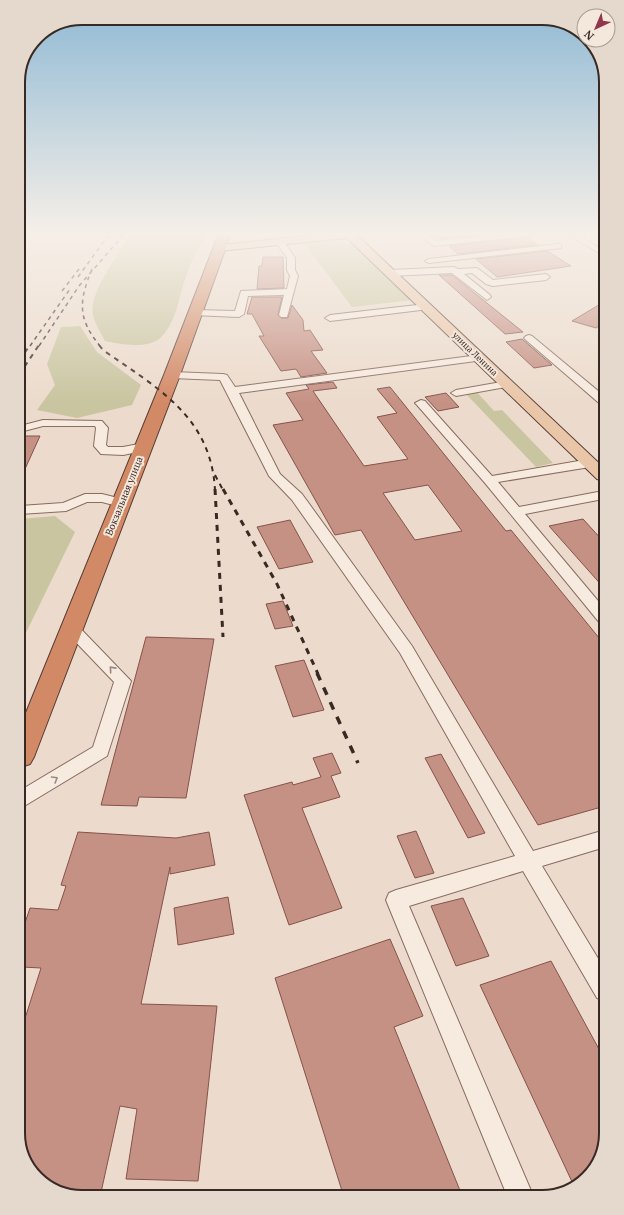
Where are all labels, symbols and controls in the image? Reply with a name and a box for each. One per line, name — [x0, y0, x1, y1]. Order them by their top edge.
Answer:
north arrow — [576, 8, 616, 48]
text: N — [581, 27, 597, 43]
street label: улица Ленина — [449, 329, 501, 379]
street label: Вокзальная улица — [102, 455, 146, 537]
one-way arrow — [109, 666, 116, 674]
one-way arrow — [51, 777, 58, 784]

